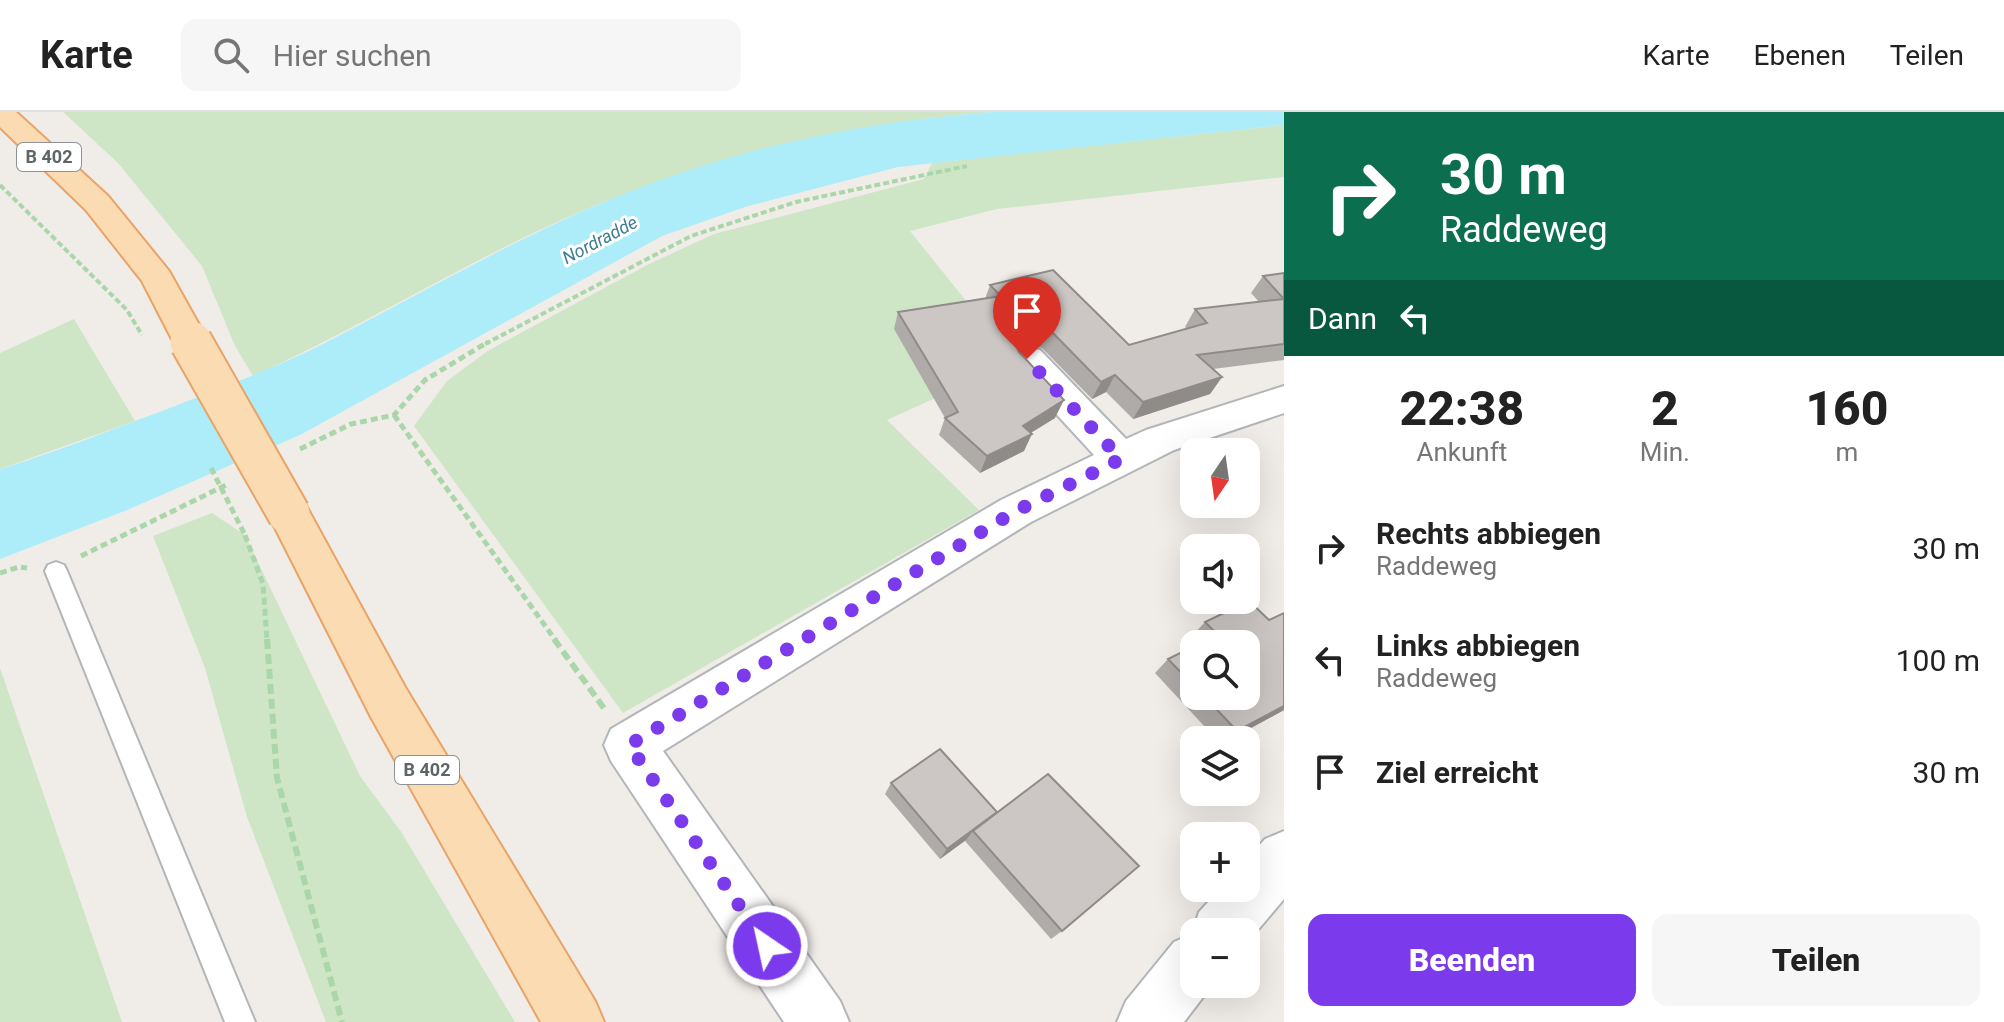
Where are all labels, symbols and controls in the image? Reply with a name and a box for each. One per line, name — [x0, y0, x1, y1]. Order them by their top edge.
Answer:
search box — [181, 19, 741, 91]
text: Karte — [40, 33, 133, 77]
icon: search — [209, 33, 253, 77]
text: Hier suchen — [273, 38, 432, 73]
text: Karte — [1643, 39, 1710, 72]
text: Ebenen — [1754, 39, 1846, 72]
text: Teilen — [1890, 39, 1964, 72]
text: 30 m — [1440, 142, 1567, 208]
road number: B 402 — [17, 143, 81, 171]
icon: right — [1308, 144, 1412, 248]
text: Raddeweg — [1440, 209, 1608, 251]
water label: Nordradde — [559, 211, 641, 268]
pin — [993, 277, 1061, 359]
icon: arrive — [1005, 289, 1049, 333]
icon: left — [1393, 296, 1437, 340]
text: Dann — [1308, 301, 1377, 336]
text: 22:38 — [1400, 380, 1524, 437]
text: 2 — [1651, 380, 1679, 437]
text: 160 — [1805, 380, 1888, 437]
text: Ankunft — [1416, 437, 1507, 467]
text: Min. — [1640, 437, 1690, 467]
text: m — [1836, 437, 1858, 467]
north arrow — [1180, 438, 1260, 518]
map controls — [1180, 438, 1260, 998]
text: Rechts abbiegen — [1376, 516, 1601, 551]
icon: right — [1308, 526, 1352, 570]
text: 30 m — [1913, 531, 1980, 566]
button: sound — [1180, 534, 1260, 614]
text: Raddeweg — [1376, 551, 1497, 581]
text: Links abbiegen — [1376, 628, 1580, 663]
button: search — [1180, 630, 1260, 710]
icon: left — [1308, 638, 1352, 682]
text: 100 m — [1896, 643, 1980, 678]
text: Raddeweg — [1376, 663, 1497, 693]
button: layers — [1180, 726, 1260, 806]
icon: arrive — [1308, 750, 1352, 794]
text: Ziel erreicht — [1376, 755, 1538, 790]
text: 30 m — [1913, 755, 1980, 790]
road number: B 402 — [395, 756, 459, 784]
button: + — [1180, 822, 1260, 902]
position arrow — [725, 904, 809, 988]
button: Beenden — [1308, 914, 1636, 1006]
button: Teilen — [1652, 914, 1980, 1006]
button: − — [1180, 918, 1260, 998]

